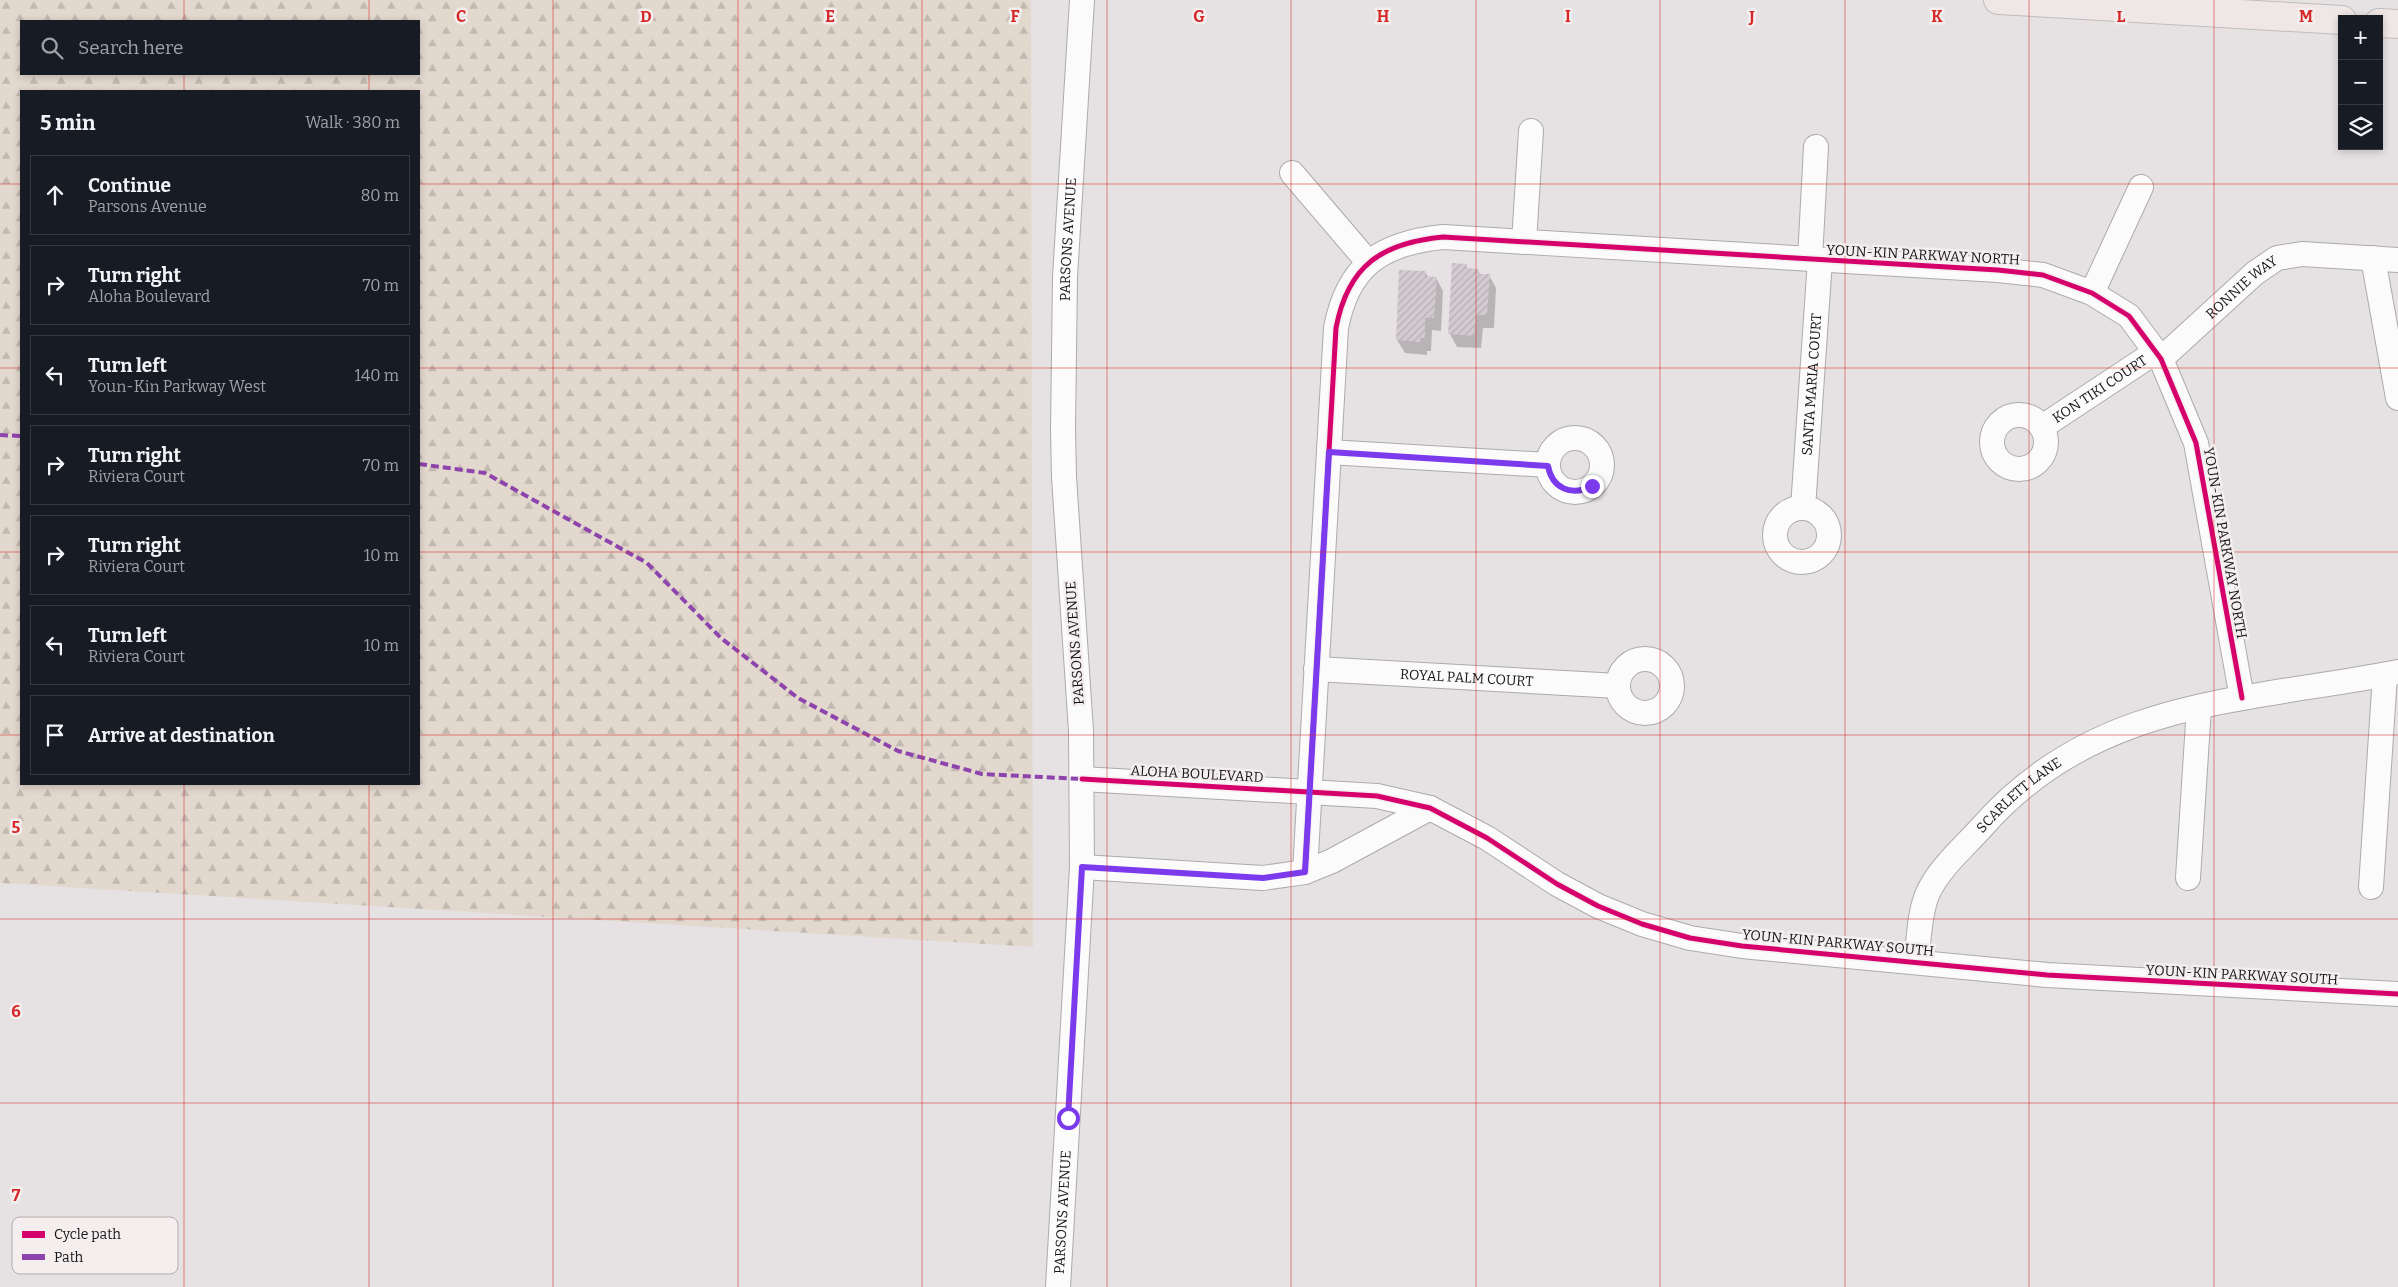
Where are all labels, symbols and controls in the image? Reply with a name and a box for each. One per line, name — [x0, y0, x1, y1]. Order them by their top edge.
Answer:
text: C — [456, 7, 466, 26]
text: D — [640, 7, 652, 26]
text: E — [825, 7, 835, 26]
text: F — [1011, 7, 1020, 26]
text: G — [1193, 7, 1205, 26]
text: H — [1377, 7, 1390, 26]
text: I — [1565, 7, 1571, 26]
text: J — [1748, 7, 1755, 26]
text: K — [1931, 7, 1943, 26]
text: L — [2117, 7, 2126, 26]
text: M — [2299, 7, 2313, 26]
map controls — [2338, 15, 2383, 150]
button: + — [2338, 15, 2383, 60]
search box — [20, 20, 420, 75]
icon: search — [38, 34, 66, 62]
text: Search here — [78, 36, 183, 59]
button: − — [2338, 60, 2383, 105]
button: layers — [2338, 105, 2383, 150]
text: 5 min — [40, 110, 96, 136]
text: Walk · 380 m — [305, 113, 400, 132]
text: Continue — [88, 174, 171, 197]
street label: PARSONS AVENUE — [1056, 177, 1080, 301]
icon: ahead — [41, 181, 69, 209]
text: 80 m — [361, 186, 399, 205]
text: Parsons Avenue — [88, 197, 207, 216]
street label: YOUN-KIN PARKWAY NORTH — [1826, 241, 2020, 269]
street label: RONNIE WAY — [2202, 252, 2280, 322]
text: Turn right — [88, 264, 181, 287]
icon: right — [41, 271, 69, 299]
text: 70 m — [363, 276, 399, 295]
text: Aloha Boulevard — [88, 287, 210, 306]
street label: SANTA MARIA COURT — [1798, 313, 1825, 456]
street label: KON TIKI COURT — [2049, 352, 2150, 426]
text: Turn left — [88, 354, 167, 377]
icon: left — [41, 361, 69, 389]
text: 140 m — [354, 366, 399, 385]
text: Youn-Kin Parkway West — [88, 377, 266, 396]
text: Turn right — [88, 444, 181, 467]
street label: YOUN-KIN PARKWAY NORTH — [2200, 446, 2250, 640]
icon: right — [41, 451, 69, 479]
text: 70 m — [363, 456, 399, 475]
text: Riviera Court — [88, 467, 185, 486]
route end — [1581, 475, 1604, 498]
text: Turn right — [88, 534, 181, 557]
icon: right — [41, 541, 69, 569]
text: 10 m — [364, 546, 399, 565]
text: Riviera Court — [88, 557, 185, 576]
street label: PARSONS AVENUE — [1062, 581, 1088, 705]
text: Turn left — [88, 624, 167, 647]
icon: left — [41, 631, 69, 659]
text: 10 m — [364, 636, 399, 655]
text: Riviera Court — [88, 647, 185, 666]
street label: ROYAL PALM COURT — [1400, 665, 1534, 690]
icon: arrive — [41, 721, 69, 749]
text: Arrive at destination — [88, 724, 275, 747]
street label: SCARLETT LANE — [1973, 753, 2064, 836]
street label: ALOHA BOULEVARD — [1130, 762, 1264, 786]
text: 5 — [12, 818, 21, 837]
street label: YOUN-KIN PARKWAY SOUTH — [1741, 926, 1935, 960]
street label: YOUN-KIN PARKWAY SOUTH — [2145, 961, 2339, 989]
text: 6 — [11, 1002, 21, 1021]
route start — [1057, 1107, 1080, 1130]
street label: PARSONS AVENUE — [1050, 1150, 1074, 1275]
text: 7 — [12, 1186, 21, 1205]
legend — [12, 1217, 178, 1274]
text: Cycle path — [54, 1226, 121, 1243]
text: Path — [54, 1249, 84, 1266]

